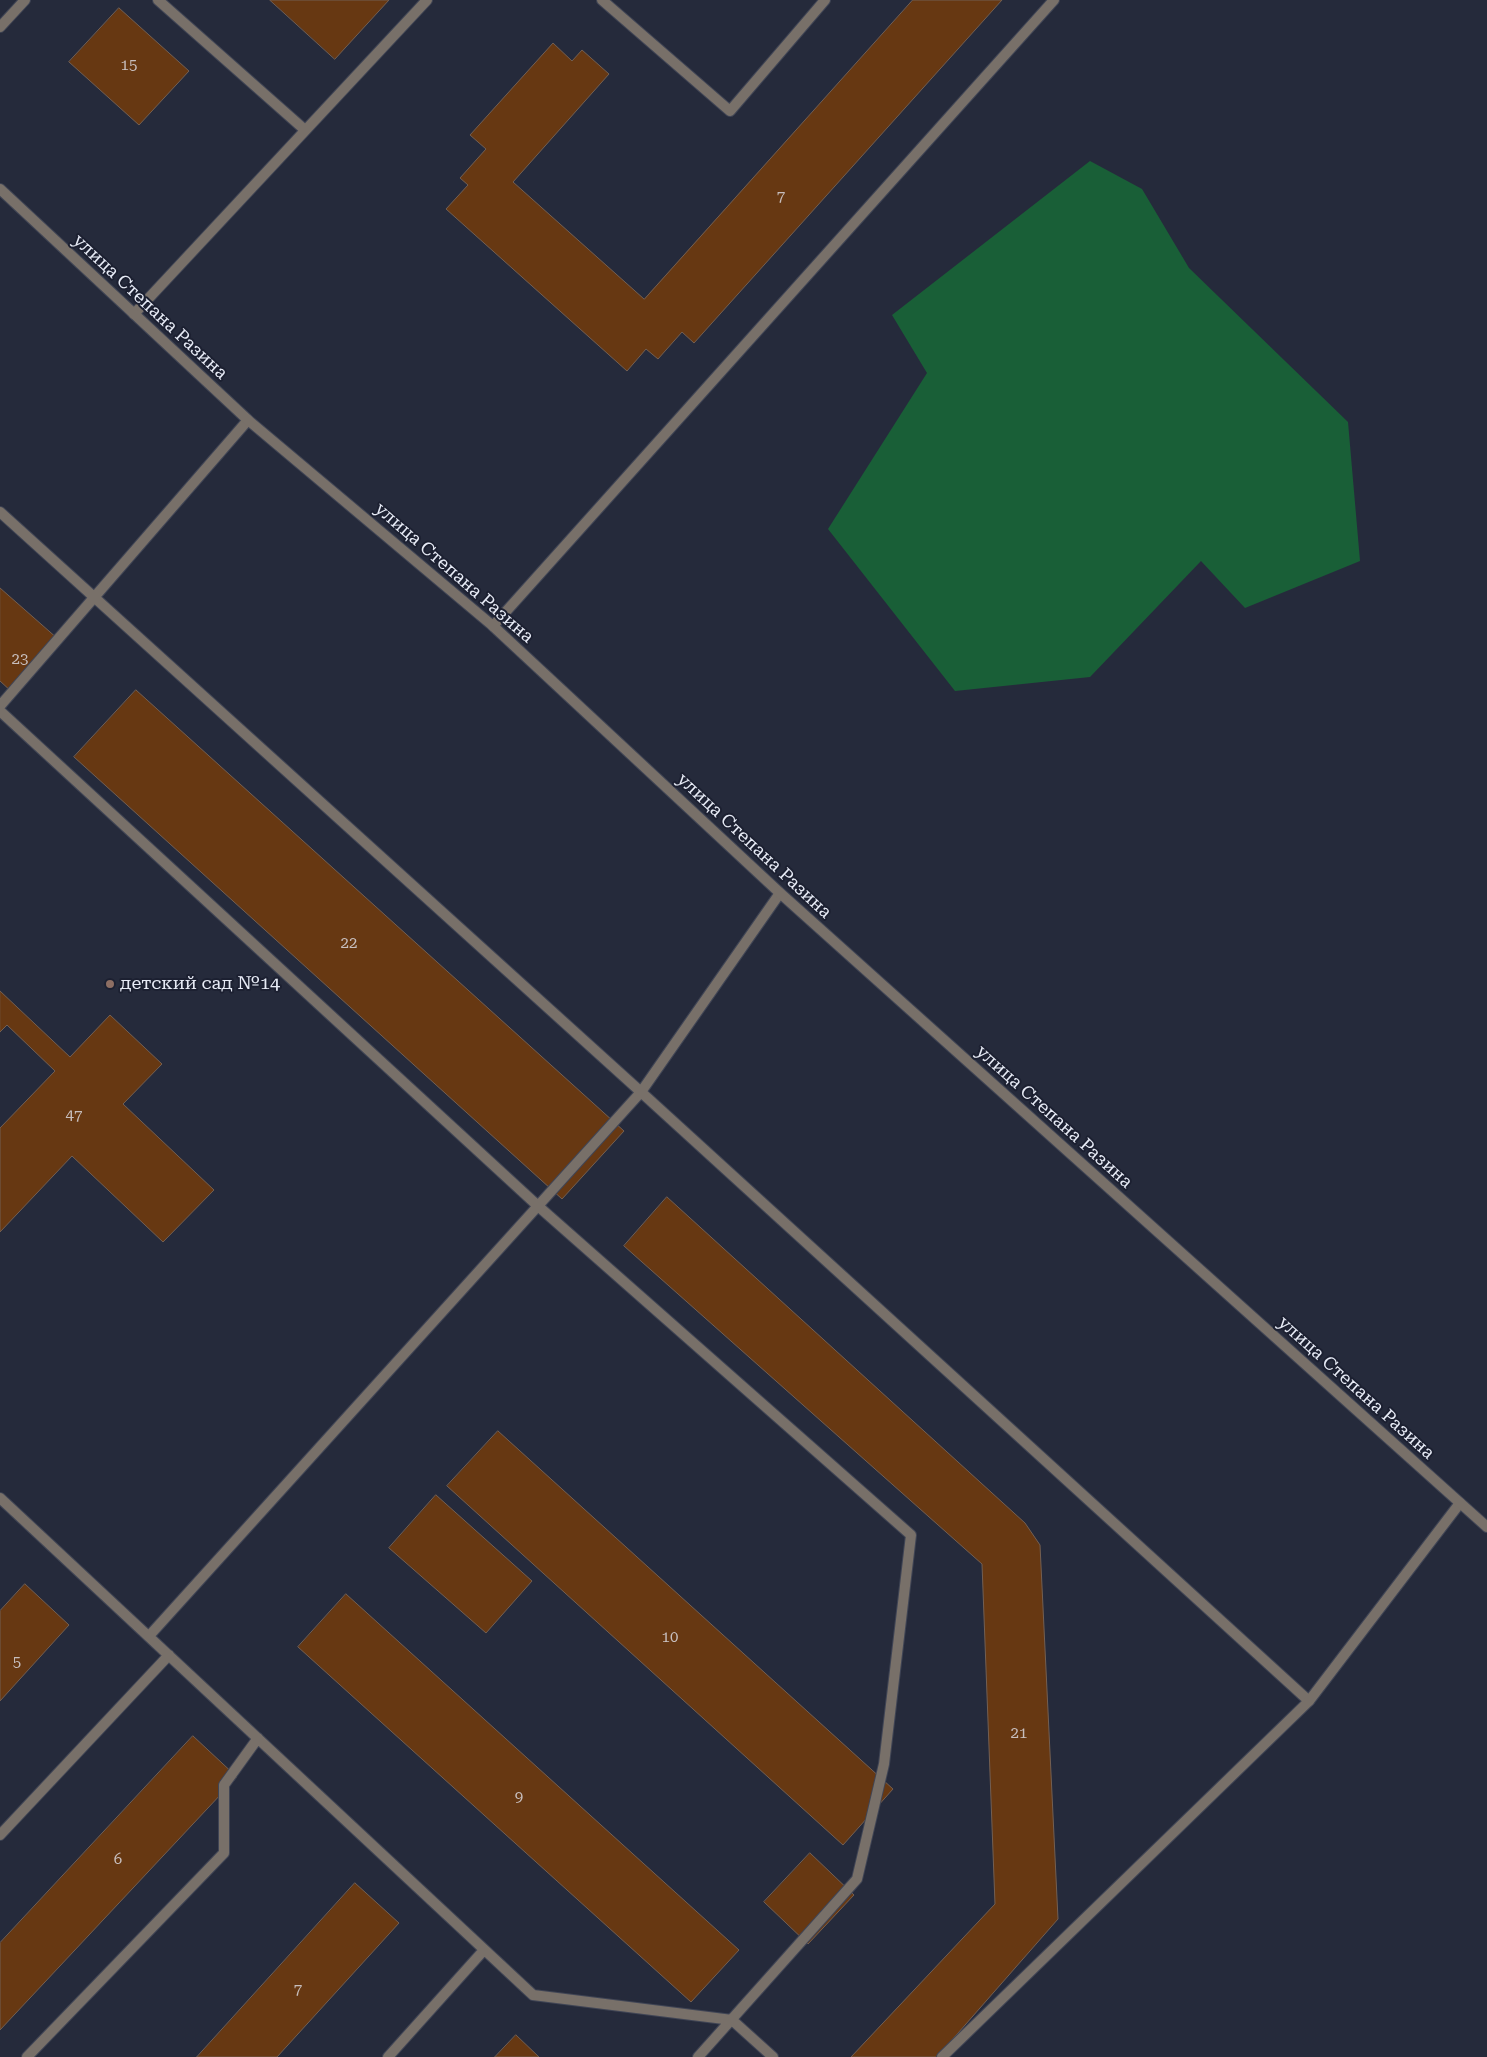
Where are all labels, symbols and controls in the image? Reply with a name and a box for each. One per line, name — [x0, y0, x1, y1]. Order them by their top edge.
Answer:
house number: 15 — [121, 57, 137, 75]
house number: 7 — [777, 188, 785, 206]
street label: улица Степана Разина — [68, 230, 232, 384]
street label: улица Степана Разина — [370, 498, 538, 648]
house number: 23 — [12, 651, 28, 669]
street label: улица Степана Разина — [672, 769, 836, 923]
house number: 22 — [341, 935, 357, 953]
place label: детский сад №14 — [120, 973, 280, 995]
marker: детский сад №14 — [104, 978, 116, 990]
street label: улица Степана Разина — [971, 1041, 1137, 1193]
house number: 47 — [66, 1107, 82, 1125]
street label: улица Степана Разина — [1273, 1312, 1439, 1464]
house number: 10 — [662, 1629, 678, 1647]
house number: 5 — [13, 1654, 21, 1672]
house number: 21 — [1011, 1725, 1027, 1743]
house number: 9 — [515, 1789, 523, 1807]
house number: 6 — [114, 1851, 122, 1869]
house number: 7 — [294, 1981, 302, 1999]

